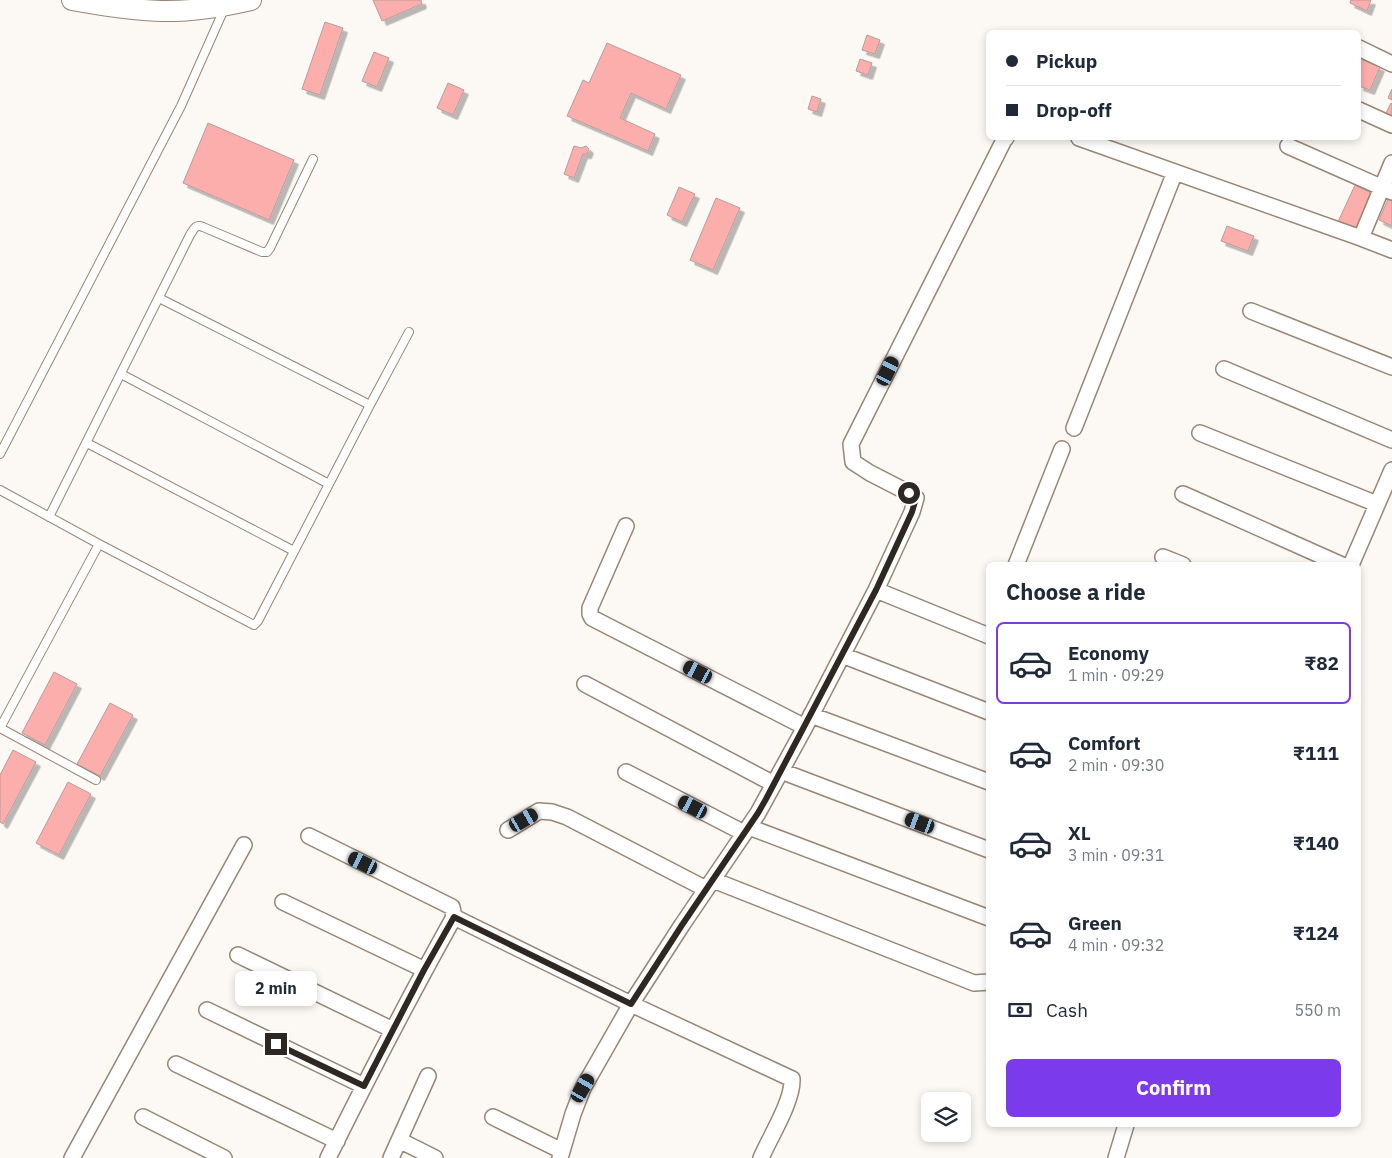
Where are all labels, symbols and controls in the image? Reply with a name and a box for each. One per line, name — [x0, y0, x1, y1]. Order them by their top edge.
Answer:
text: Pickup — [1036, 49, 1097, 73]
text: Drop-off — [1036, 98, 1112, 122]
car — [874, 354, 901, 388]
route start — [898, 482, 920, 504]
text: Choose a ride — [1006, 577, 1146, 606]
icon: car — [1008, 641, 1053, 686]
text: Economy — [1068, 641, 1149, 665]
text: ₹82 — [1304, 651, 1339, 675]
car — [681, 659, 714, 685]
text: 1 min · 09:29 — [1068, 665, 1164, 685]
icon: car — [1008, 731, 1053, 776]
text: Comfort — [1068, 731, 1141, 755]
text: ₹111 — [1293, 741, 1339, 765]
text: 2 min · 09:30 — [1068, 755, 1164, 775]
car — [676, 794, 709, 820]
car — [507, 806, 540, 834]
car — [903, 811, 936, 835]
icon: car — [1008, 821, 1053, 866]
text: XL — [1068, 821, 1091, 845]
text: ₹140 — [1293, 831, 1339, 855]
text: 3 min · 09:31 — [1068, 845, 1164, 865]
car — [346, 850, 379, 876]
icon: car — [1008, 911, 1053, 956]
text: Green — [1068, 911, 1122, 935]
text: ₹124 — [1293, 921, 1339, 945]
text: 4 min · 09:32 — [1068, 935, 1164, 955]
callout: 2 min — [235, 972, 317, 1006]
text: 2 min — [255, 978, 297, 998]
icon: cash — [1006, 996, 1034, 1024]
text: Cash — [1046, 998, 1088, 1022]
text: 550 m — [1294, 1000, 1341, 1020]
route end — [265, 1033, 287, 1055]
button: Confirm — [1006, 1059, 1341, 1117]
car — [569, 1071, 596, 1105]
map controls — [921, 1092, 971, 1142]
button: layers — [921, 1092, 971, 1142]

